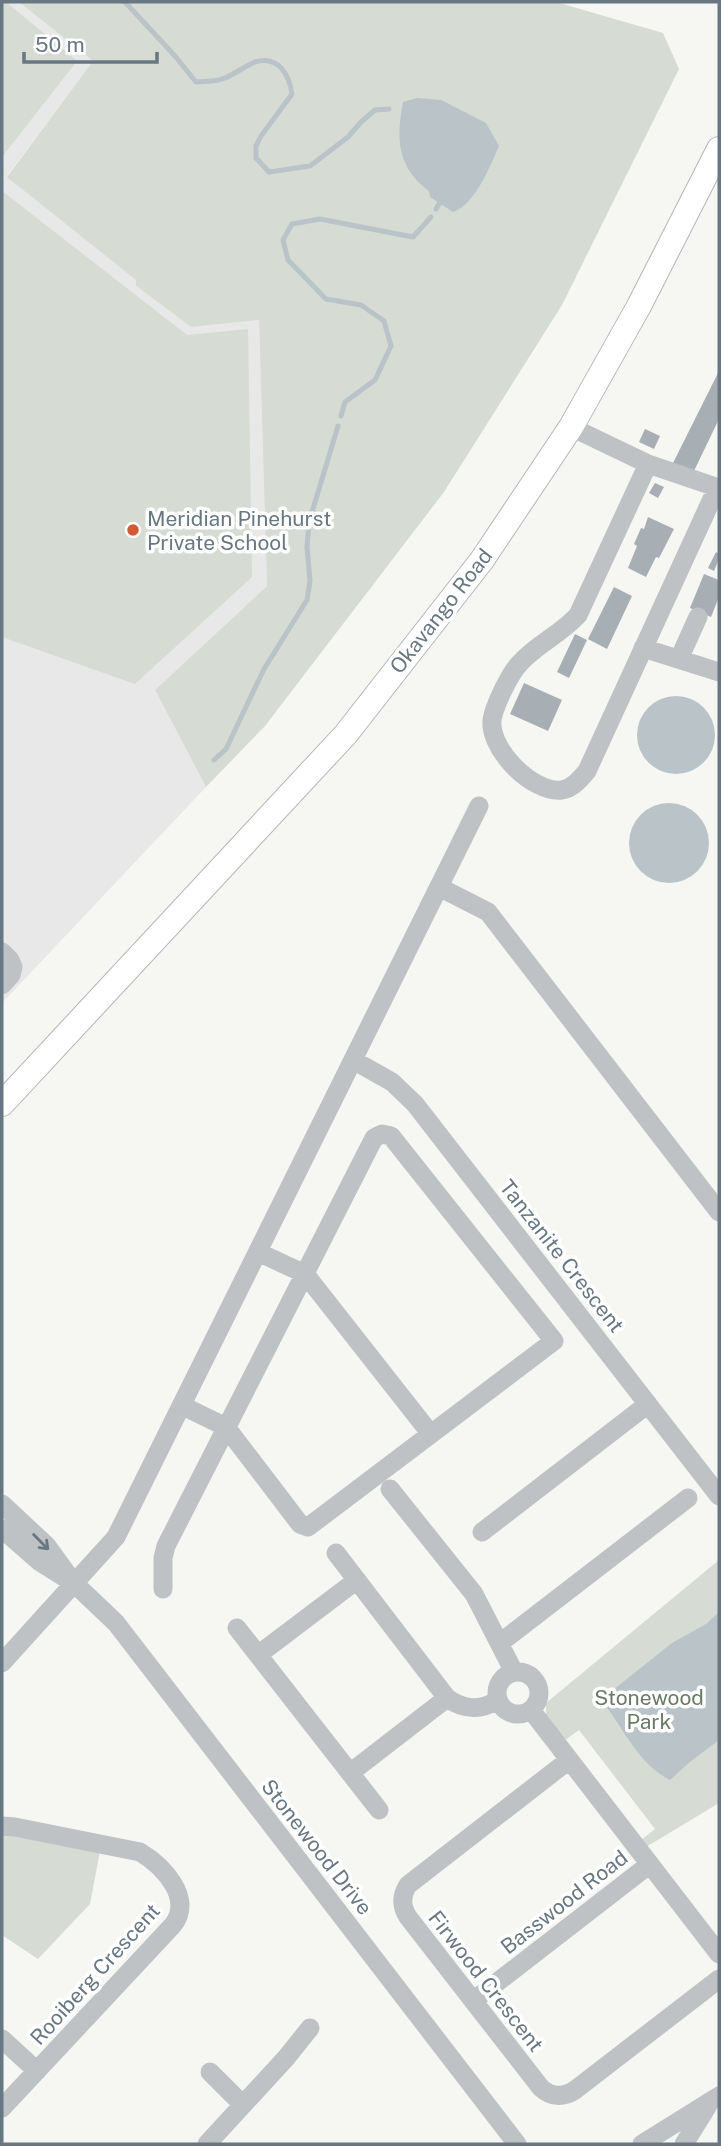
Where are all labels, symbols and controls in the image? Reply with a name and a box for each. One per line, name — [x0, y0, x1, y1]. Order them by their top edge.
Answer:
scale bar — [24, 21, 158, 65]
text: 50 m — [35, 32, 85, 57]
place label: Meridian Pinehurst Private School — [147, 506, 331, 555]
marker: Meridian Pinehurst Private School — [125, 522, 141, 538]
street label: Okavango Road — [385, 544, 497, 678]
street label: Tanzanite Crescent — [495, 1175, 629, 1337]
one-way arrow — [33, 1533, 50, 1550]
park label: Stonewood Park — [594, 1685, 704, 1734]
street label: Stonewood Drive — [256, 1774, 378, 1920]
street label: Basswood Road — [496, 1845, 632, 1959]
street label: Rooiberg Crescent — [25, 1898, 165, 2050]
street label: Firwood Crescent — [423, 1906, 549, 2056]

